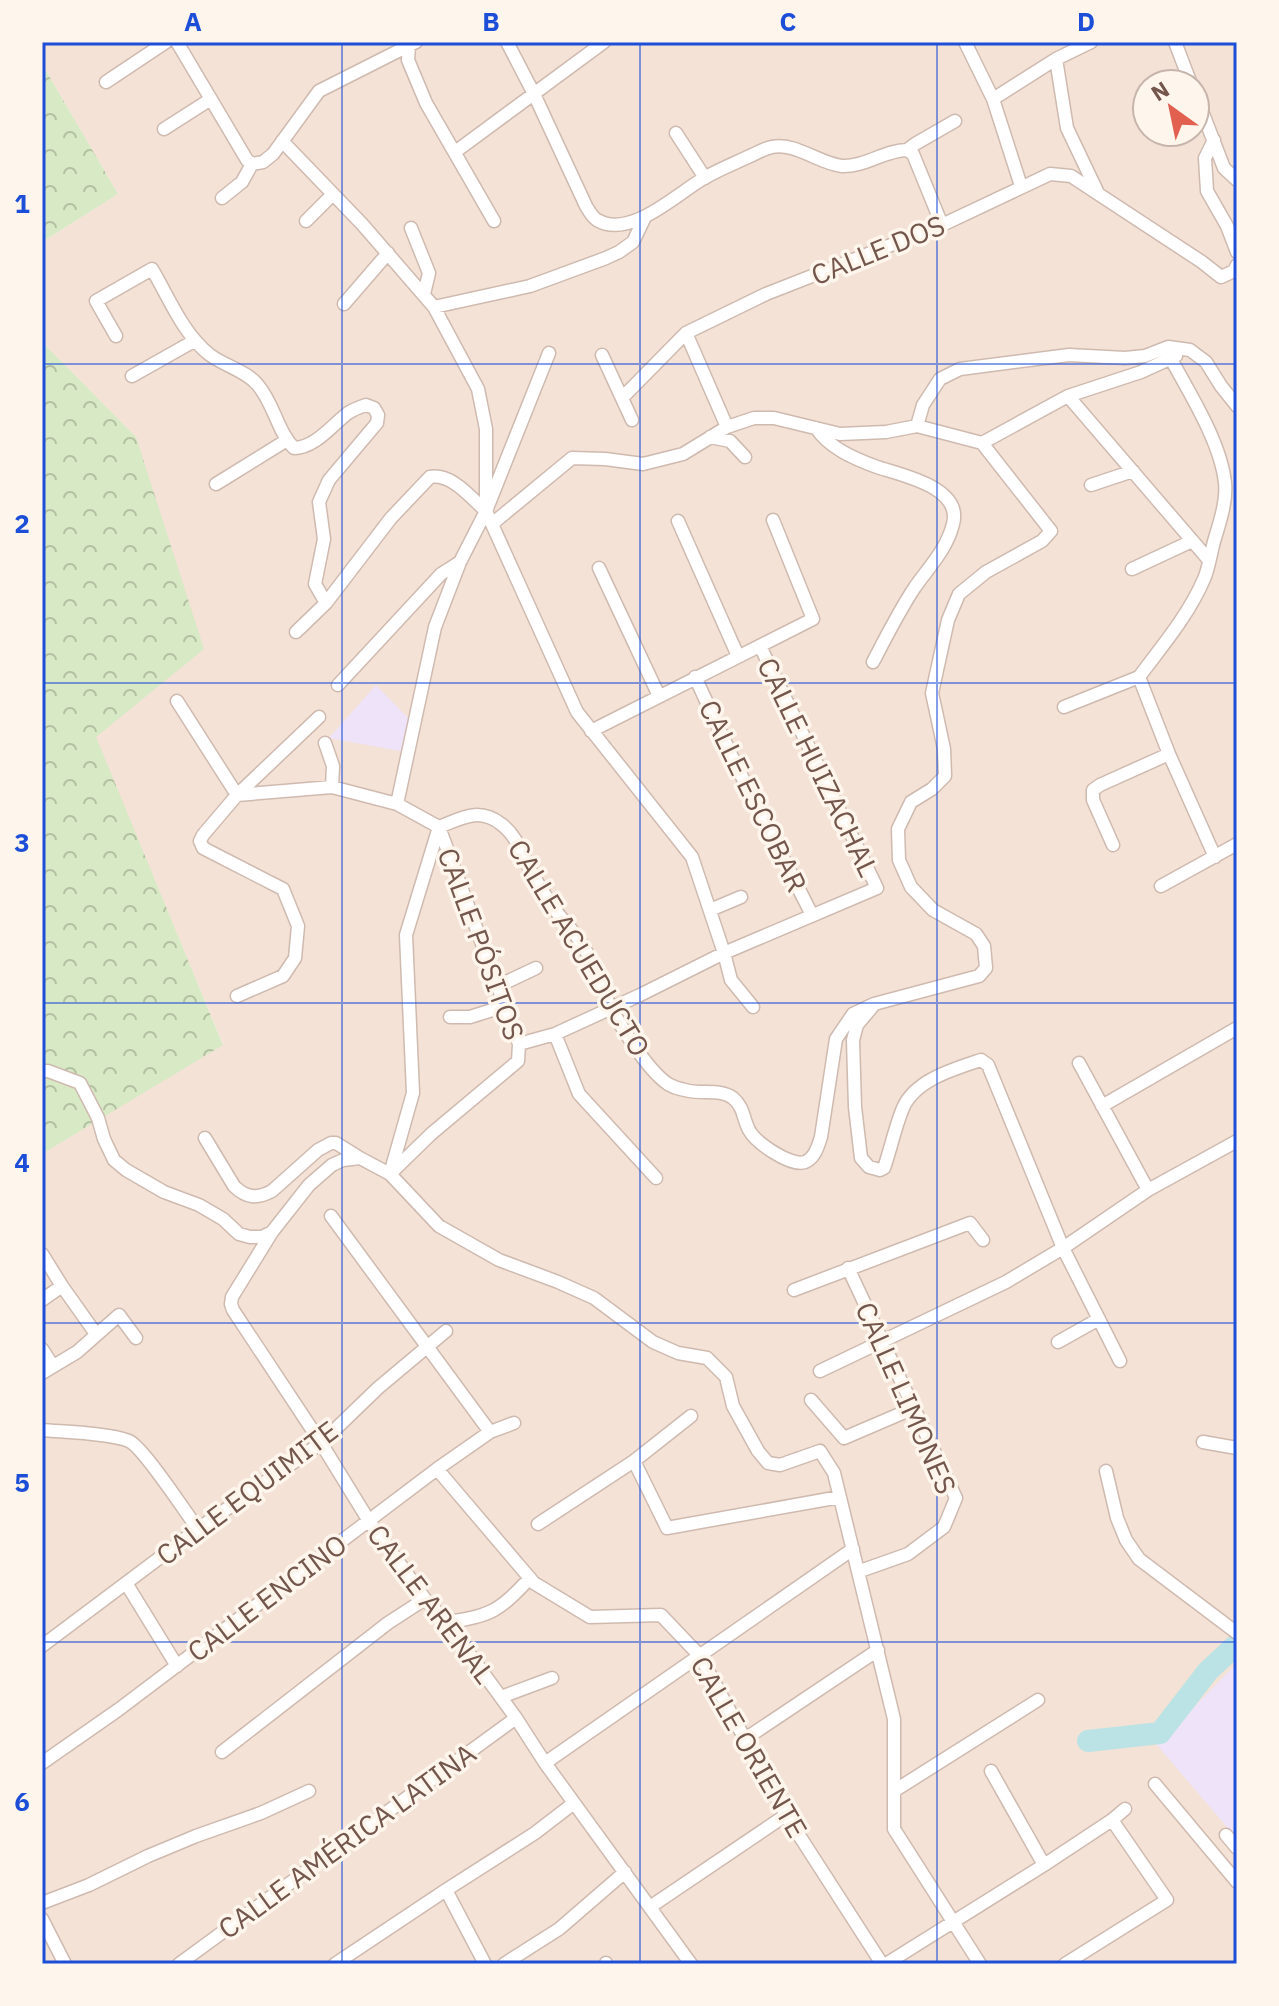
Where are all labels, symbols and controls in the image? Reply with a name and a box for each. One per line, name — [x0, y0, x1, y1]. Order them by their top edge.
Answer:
text: A — [184, 4, 202, 38]
text: B — [482, 4, 500, 38]
text: C — [780, 4, 797, 38]
text: D — [1077, 4, 1095, 38]
north arrow — [1131, 68, 1211, 148]
text: N — [1145, 74, 1174, 107]
text: 1 — [14, 186, 30, 220]
street label: CALLE DOS — [805, 206, 950, 293]
text: 2 — [14, 506, 30, 540]
street label: CALLE HUIZACHAL — [749, 651, 888, 882]
street label: CALLE ESCOBAR — [691, 693, 816, 898]
text: 3 — [14, 825, 30, 859]
street label: CALLE ACUEDUCTO — [500, 832, 659, 1063]
street label: CALLE PÓSITOS — [430, 843, 533, 1045]
text: 4 — [14, 1145, 30, 1179]
street label: CALLE LIMONES — [848, 1296, 965, 1500]
street label: CALLE EQUIMITE — [148, 1412, 345, 1573]
text: 5 — [14, 1465, 30, 1499]
street label: CALLE ARENAL — [359, 1517, 503, 1691]
street label: CALLE ENCINO — [179, 1525, 354, 1670]
street label: CALLE ORIENTE — [682, 1649, 816, 1844]
street label: CALLE AMÉRICA LATINA — [210, 1735, 483, 1947]
text: 6 — [14, 1784, 30, 1818]

